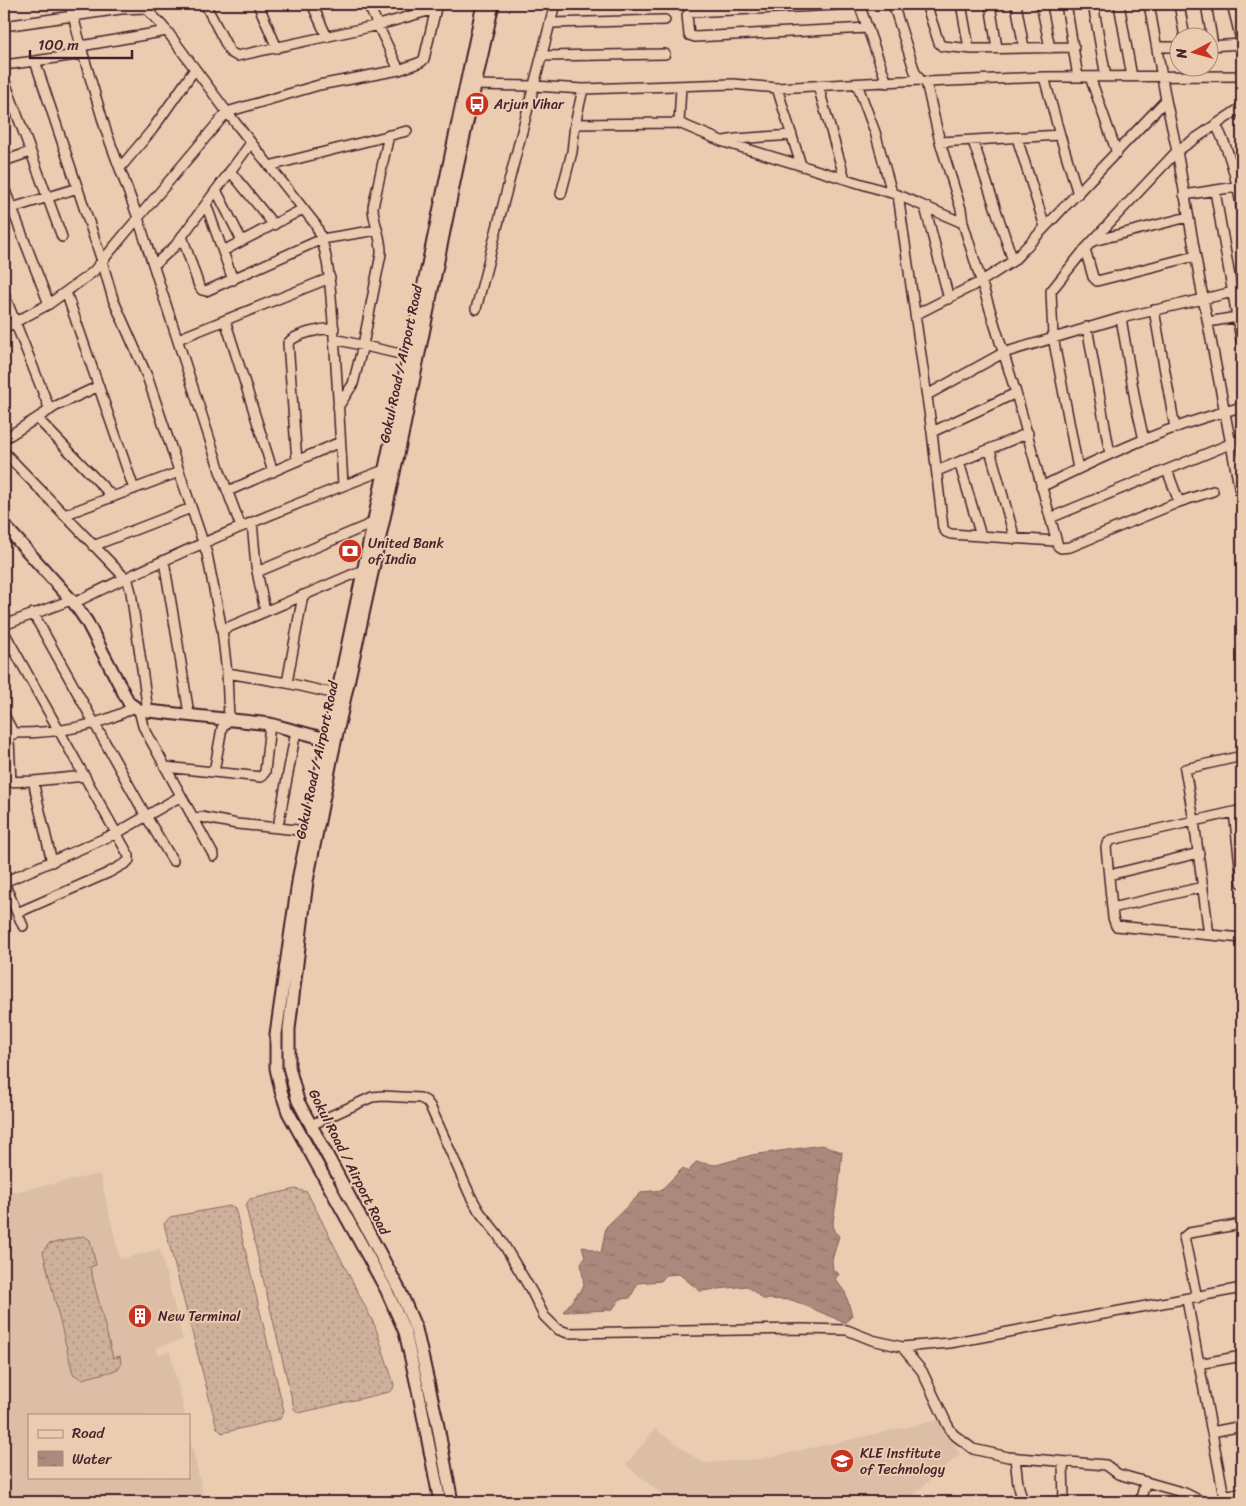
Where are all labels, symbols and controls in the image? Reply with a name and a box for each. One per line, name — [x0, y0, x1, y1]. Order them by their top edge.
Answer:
scale bar — [30, 28, 132, 60]
north arrow — [1168, 28, 1218, 78]
text: 100 m — [38, 32, 79, 58]
text: N — [1169, 47, 1195, 60]
bus stop icon: Arjun Vihar — [464, 91, 490, 117]
place label: Arjun Vihar — [493, 92, 565, 117]
street label: Gokul Road / Airport Road — [372, 281, 430, 445]
place label: United Bank of India — [368, 531, 444, 572]
bank icon: United Bank of India — [337, 538, 363, 564]
street label: Gokul Road / Airport Road — [288, 677, 346, 841]
street label: Gokul Road / Airport Road — [301, 1085, 397, 1241]
building icon: New Terminal — [127, 1303, 153, 1329]
place label: New Terminal — [158, 1304, 242, 1329]
legend — [28, 1414, 190, 1478]
text: Road — [72, 1420, 105, 1446]
place label: KLE Institute of Technology — [860, 1441, 946, 1482]
text: Water — [72, 1446, 112, 1472]
school or university icon: KLE Institute of Technology — [829, 1448, 855, 1474]

